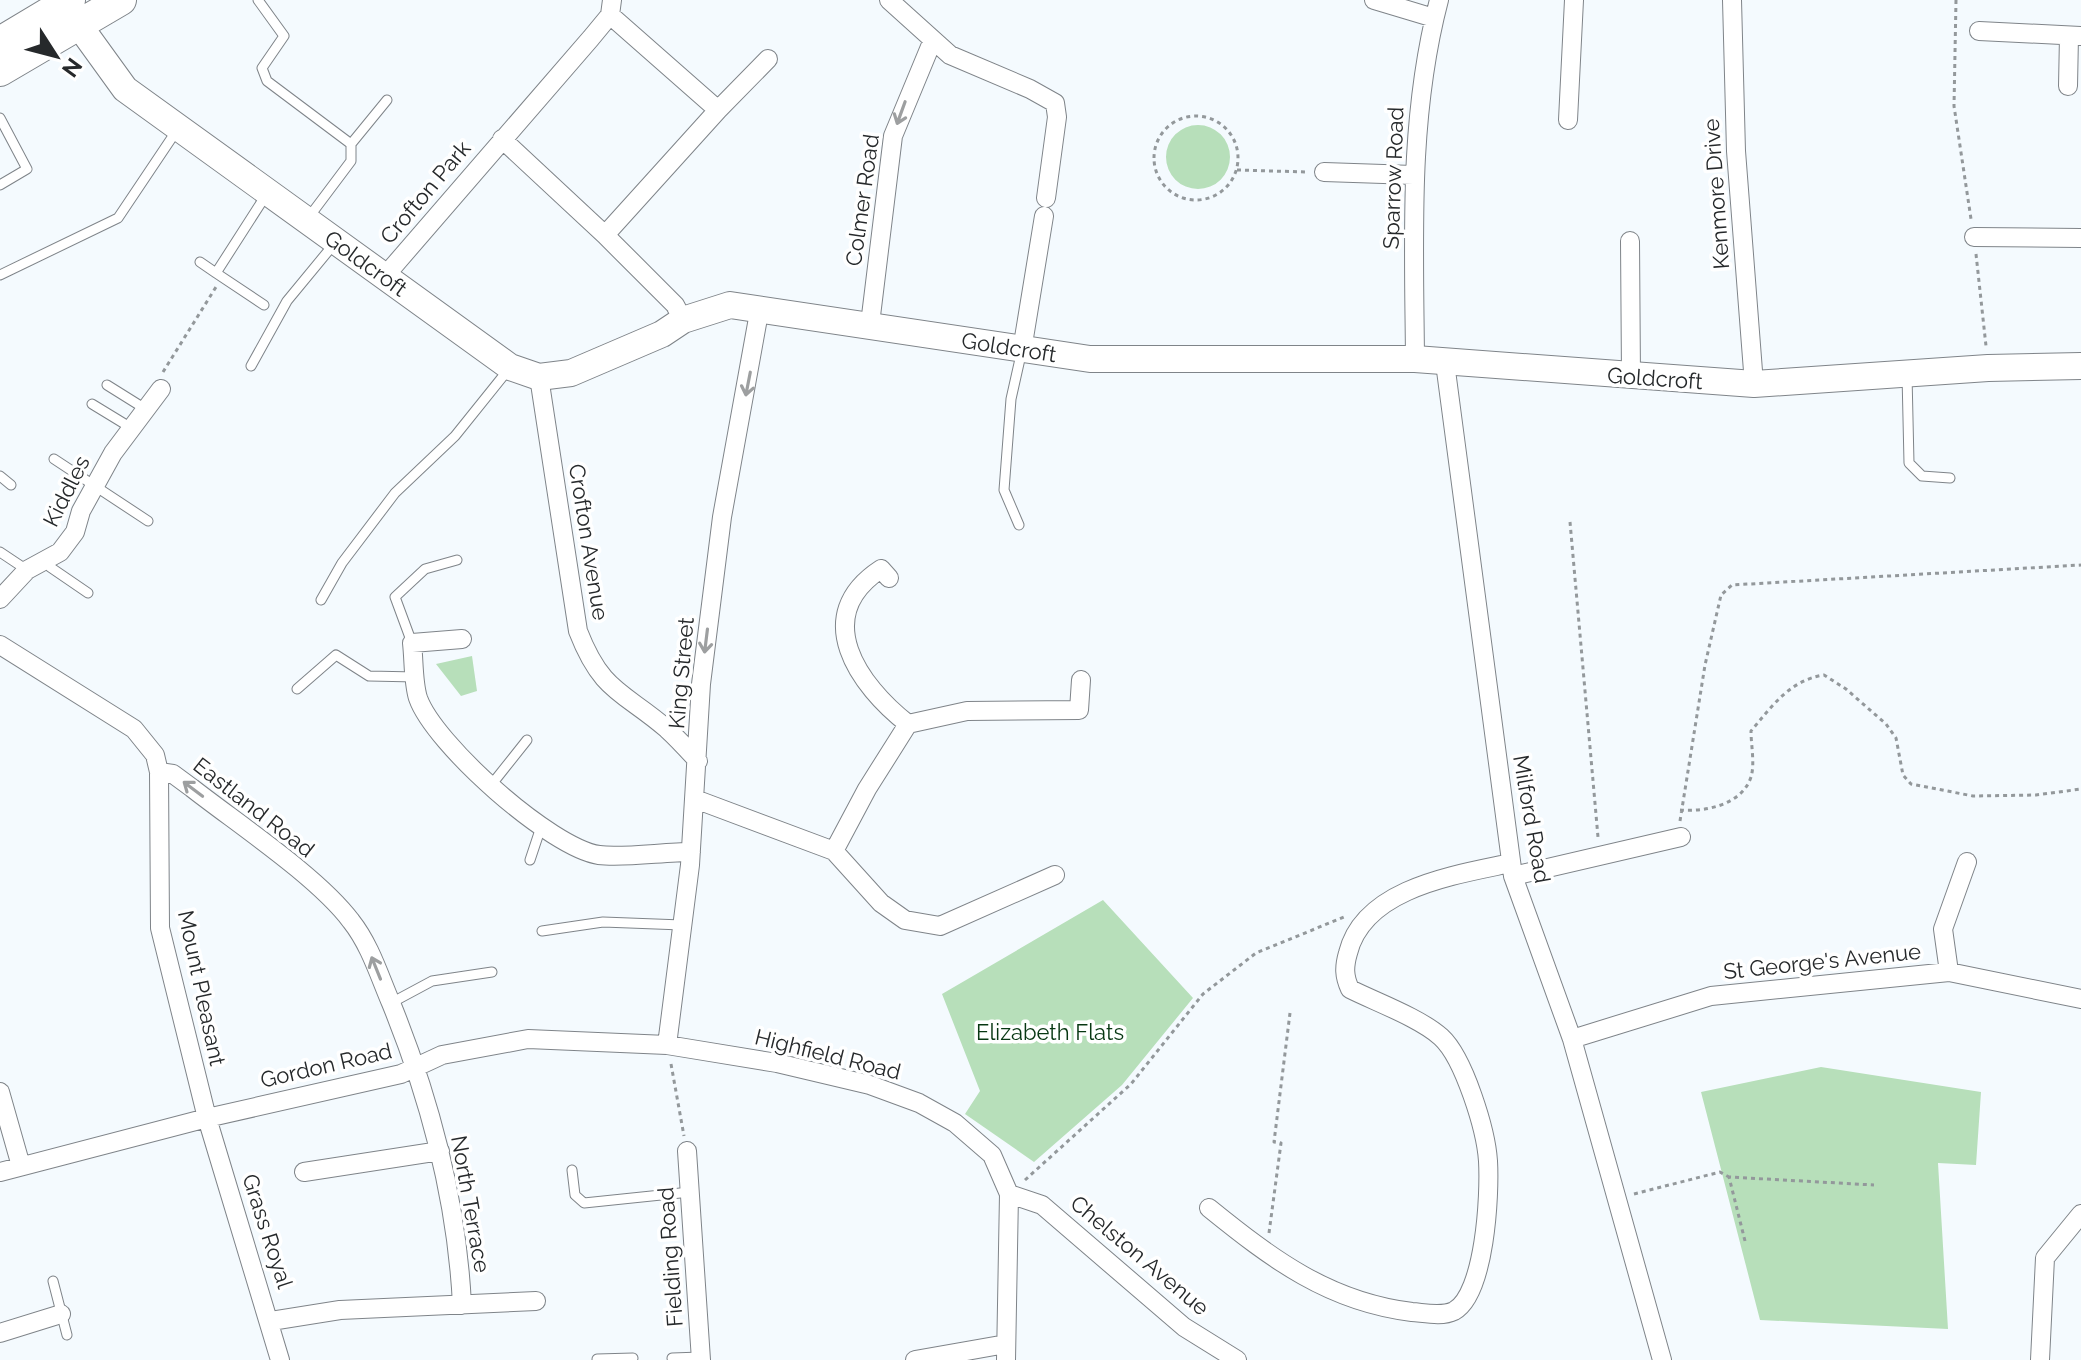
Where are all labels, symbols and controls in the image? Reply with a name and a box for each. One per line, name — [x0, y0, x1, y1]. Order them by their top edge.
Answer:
north arrow — [16, 16, 96, 96]
text: N — [57, 53, 88, 82]
one-way arrow — [893, 100, 907, 125]
street label: Sparrow Road — [1378, 106, 1408, 250]
street label: Kenmore Drive — [1698, 118, 1734, 270]
street label: Colmer Road — [840, 132, 884, 268]
street label: Crofton Park — [374, 135, 476, 249]
street label: Goldcroft — [320, 224, 413, 302]
street label: Goldcroft — [960, 327, 1059, 367]
street label: Goldcroft — [1606, 362, 1704, 394]
one-way arrow — [740, 371, 755, 397]
street label: Kiddles — [37, 451, 95, 531]
street label: Crofton Avenue — [564, 462, 614, 622]
street label: King Street — [663, 615, 699, 730]
one-way arrow — [699, 627, 714, 654]
street label: Eastland Road — [188, 752, 320, 862]
street label: Milford Road — [1508, 753, 1556, 885]
one-way arrow — [183, 780, 204, 797]
street label: Mount Pleasant — [173, 908, 231, 1069]
street label: St George's Avenue — [1722, 938, 1922, 984]
one-way arrow — [368, 956, 383, 981]
park label: Elizabeth Flats — [976, 1019, 1124, 1045]
street label: Highfield Road — [752, 1023, 904, 1085]
street label: Gordon Road — [258, 1037, 394, 1093]
street label: North Terrace — [446, 1133, 496, 1275]
street label: Grass Royal — [237, 1171, 299, 1291]
street label: Fielding Road — [652, 1186, 688, 1328]
street label: Chelston Avenue — [1066, 1190, 1215, 1321]

